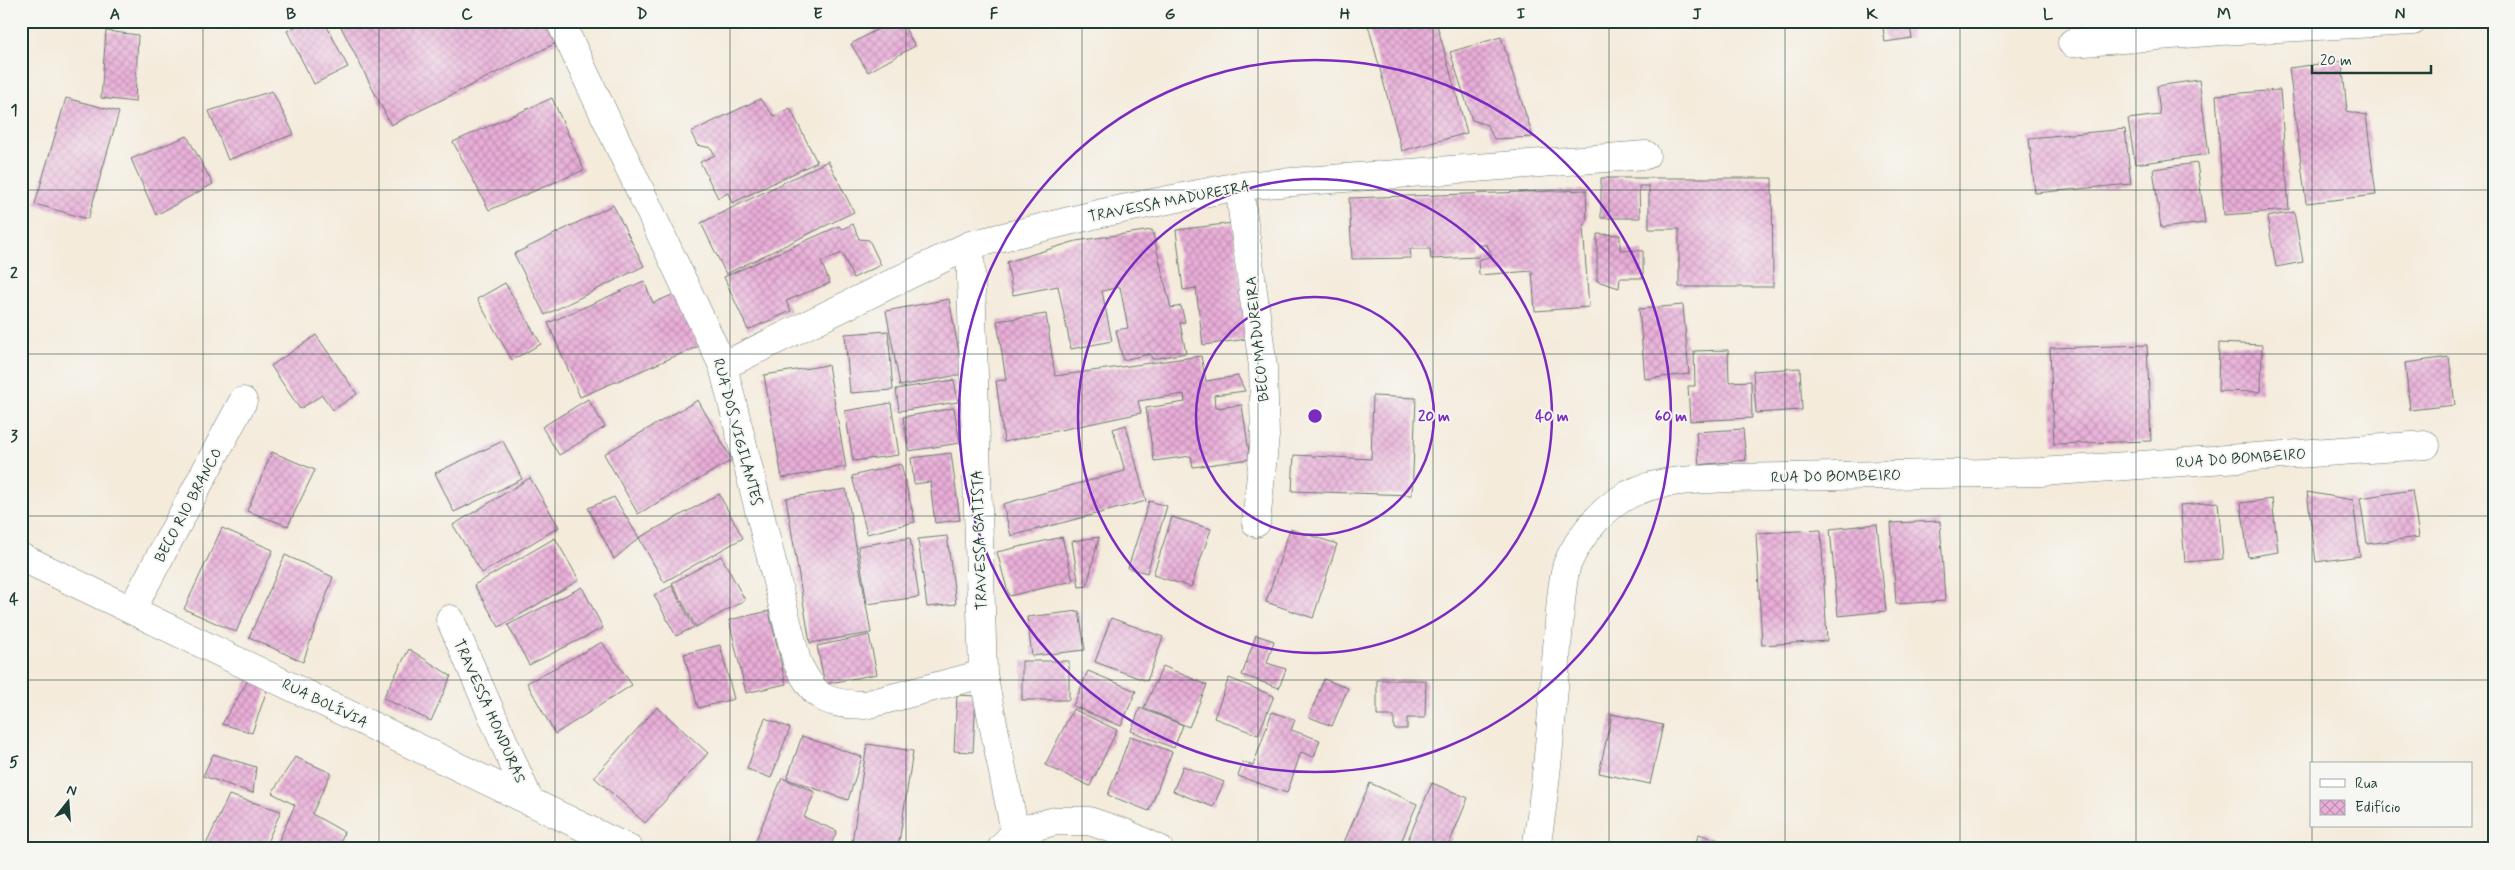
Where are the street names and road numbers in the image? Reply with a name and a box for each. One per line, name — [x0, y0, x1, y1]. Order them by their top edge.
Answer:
street label: TRAVESSA MADUREIRA — [1087, 176, 1252, 227]
street label: BECO MADUREIRA — [1241, 275, 1275, 403]
street label: RUA DOS VIGILANTES — [708, 356, 766, 508]
street label: RUA DO BOMBEIRO — [2175, 444, 2307, 474]
street label: BECO RIO BRANCO — [150, 445, 227, 566]
street label: RUA DO BOMBEIRO — [1771, 466, 1901, 488]
street label: TRAVESSA BATISTA — [968, 469, 992, 610]
street label: TRAVESSA HONDURAS — [448, 636, 530, 787]
street label: RUA BOLÍVIA — [278, 674, 371, 733]

